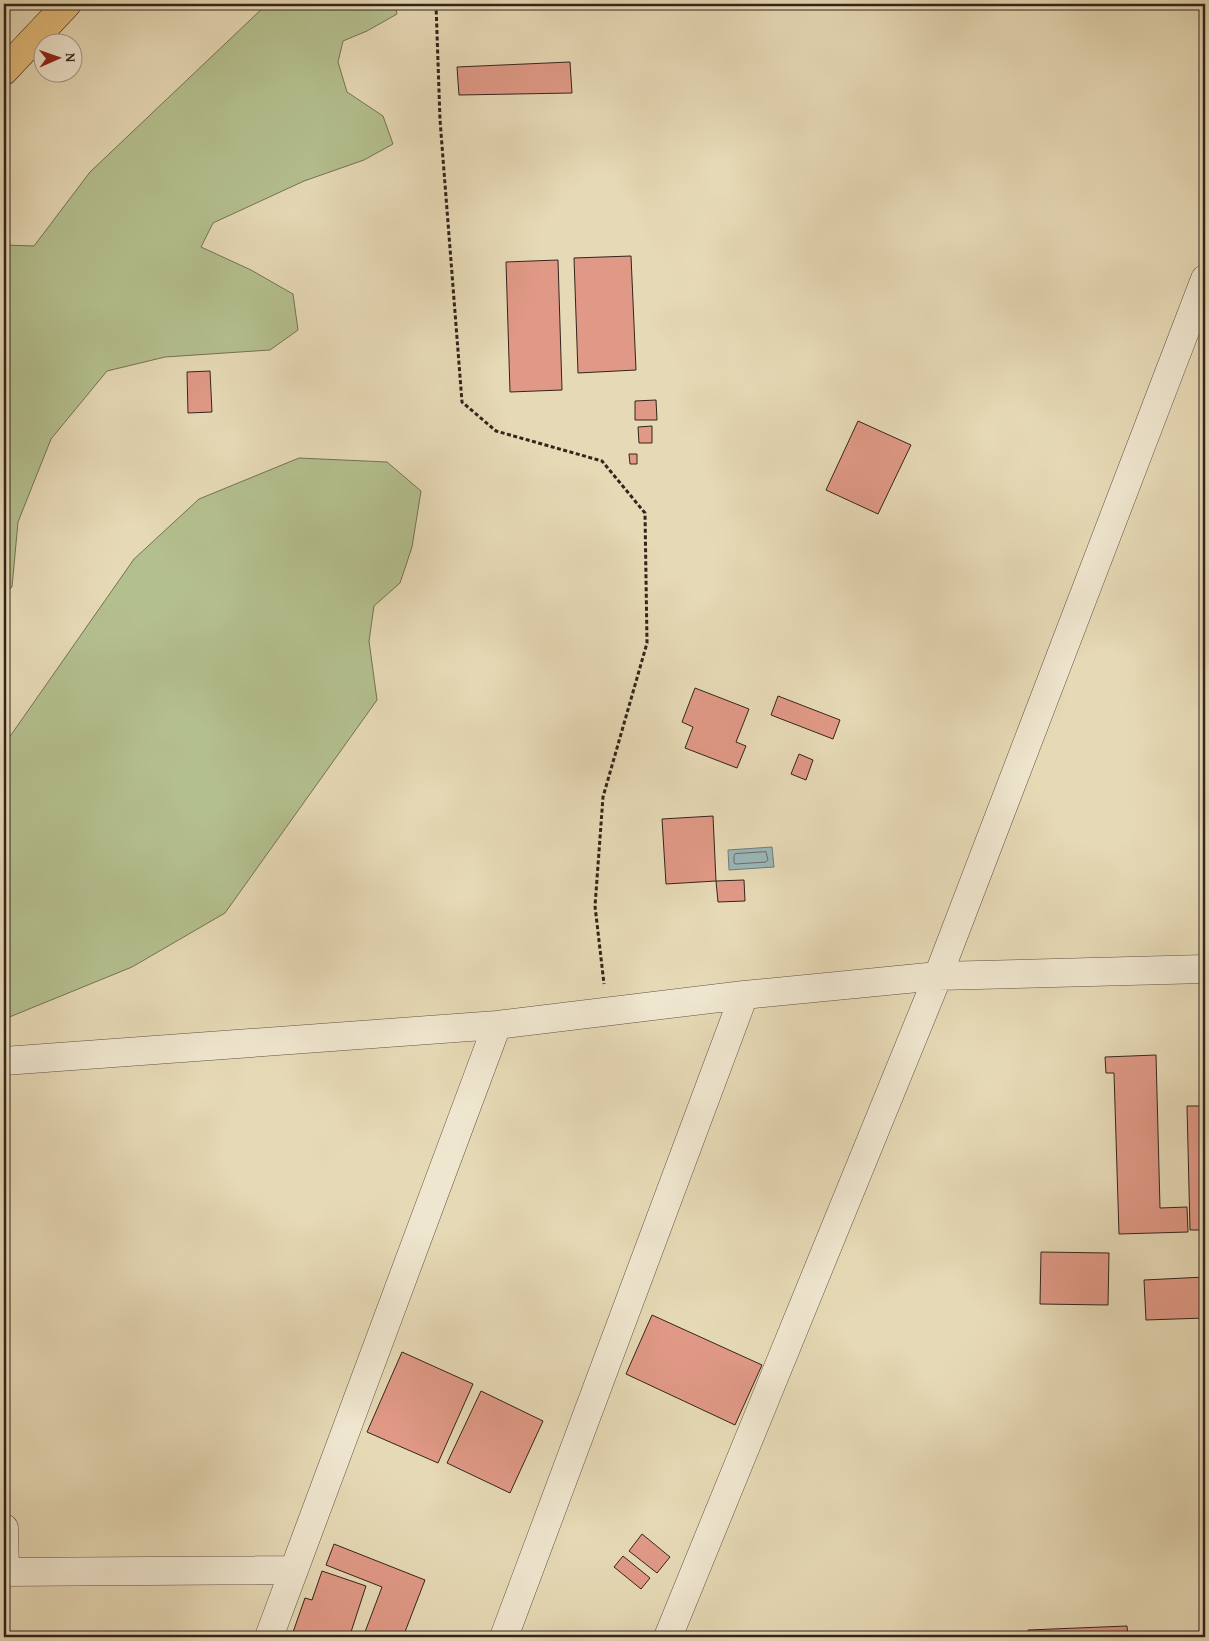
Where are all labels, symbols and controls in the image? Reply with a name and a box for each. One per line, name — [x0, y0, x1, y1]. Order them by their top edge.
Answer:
north arrow — [32, 32, 82, 82]
text: N — [61, 53, 81, 63]

